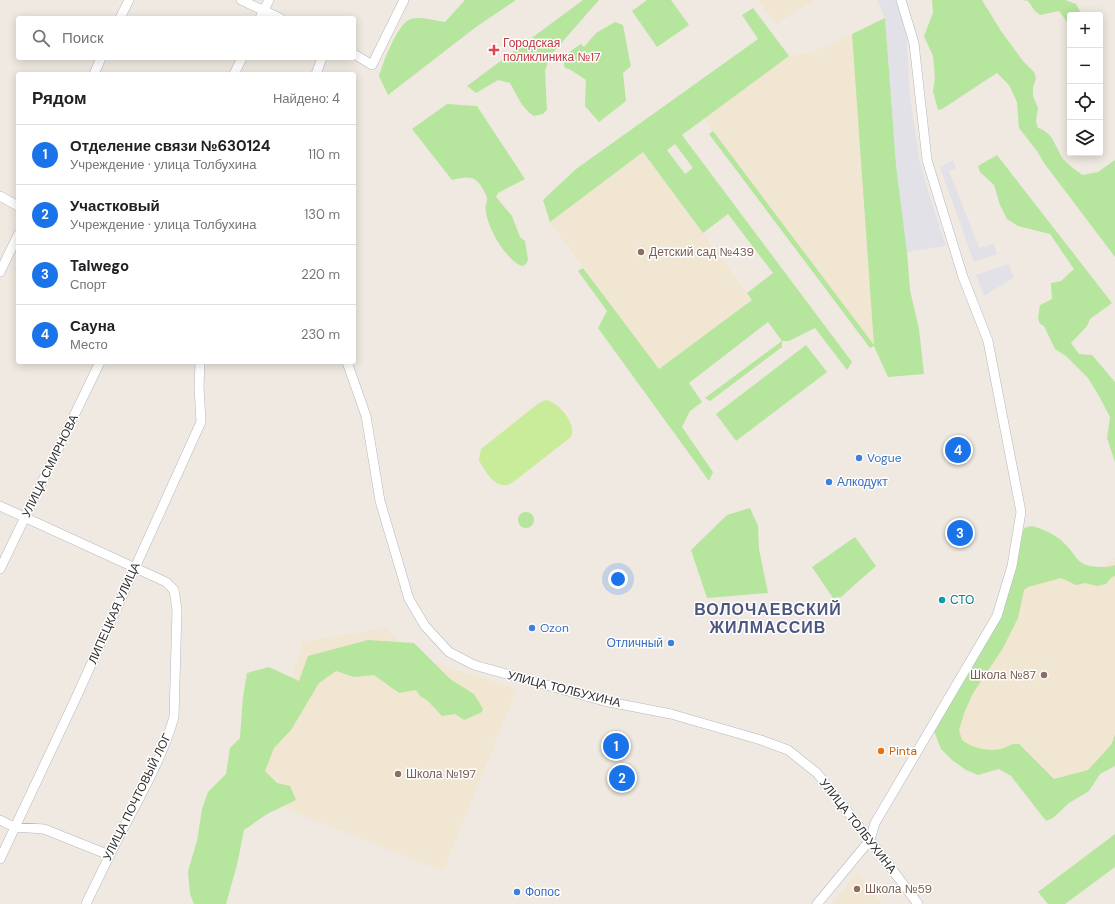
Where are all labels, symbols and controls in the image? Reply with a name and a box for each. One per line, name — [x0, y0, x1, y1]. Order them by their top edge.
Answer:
map controls — [1067, 12, 1103, 156]
button: + — [1067, 12, 1103, 48]
search box — [16, 16, 356, 60]
icon: search — [30, 27, 52, 49]
text: Поиск — [62, 28, 104, 48]
place label: Городская поликлиника №17 — [503, 35, 600, 65]
marker: Городская поликлиника №17 — [488, 44, 500, 56]
button: − — [1067, 48, 1103, 84]
button: locate — [1067, 84, 1103, 120]
text: Рядом — [32, 87, 87, 109]
text: Найдено: 4 — [273, 90, 340, 107]
button: layers — [1067, 120, 1103, 156]
text: Отделение связи №630124 — [70, 136, 270, 156]
text: 1 — [43, 146, 47, 163]
text: 110 m — [308, 146, 340, 163]
text: Учреждение · улица Толбухина — [70, 156, 257, 173]
text: Участковый — [70, 196, 160, 216]
text: 2 — [41, 206, 49, 223]
text: 130 m — [304, 206, 340, 223]
text: Учреждение · улица Толбухина — [70, 216, 257, 233]
place label: Детский сад №439 — [649, 244, 754, 260]
marker: Детский сад №439 — [636, 247, 646, 257]
text: Talwego — [70, 256, 129, 276]
text: 3 — [41, 266, 49, 283]
text: 220 m — [301, 266, 340, 283]
text: Спорт — [70, 276, 107, 293]
text: Сауна — [70, 316, 115, 336]
text: 4 — [41, 326, 49, 343]
text: 230 m — [301, 326, 340, 343]
text: Место — [70, 336, 108, 353]
street label: УЛИЦА СМИРНОВА — [18, 412, 82, 520]
pin: 4 — [945, 435, 971, 465]
place label: Vogue — [867, 450, 902, 466]
marker: Vogue — [854, 453, 864, 463]
place label: Алкодукт — [837, 474, 888, 490]
marker: Алкодукт — [824, 477, 834, 487]
pin: 3 — [947, 518, 973, 548]
street label: ЛИПЕЦКАЯ УЛИЦА — [84, 560, 144, 666]
your location — [608, 569, 628, 589]
place label: СТО — [950, 592, 974, 608]
marker: СТО — [937, 595, 947, 605]
district label: ВОЛОЧАЕВСКИЙ ЖИЛМАССИВ — [694, 599, 842, 638]
place label: Ozon — [540, 620, 569, 636]
marker: Ozon — [527, 623, 537, 633]
place label: Отличный — [607, 635, 663, 651]
marker: Отличный — [666, 638, 676, 648]
street label: УЛИЦА ТОЛБУХИНА — [506, 667, 622, 711]
place label: Школа №87 — [970, 667, 1036, 683]
marker: Школа №87 — [1039, 670, 1049, 680]
street label: УЛИЦА ПОЧТОВЫЙ ЛОГ — [99, 730, 175, 863]
pin: 1 — [603, 731, 629, 761]
place label: Pinta — [889, 743, 917, 759]
marker: Pinta — [876, 746, 886, 756]
pin: 2 — [609, 763, 635, 793]
place label: Школа №197 — [406, 766, 476, 782]
marker: Школа №197 — [393, 769, 403, 779]
street label: УЛИЦА ТОЛБУХИНА — [816, 775, 900, 877]
place label: Школа №59 — [865, 881, 932, 897]
place label: Фопос — [525, 884, 560, 900]
marker: Школа №59 — [852, 884, 862, 894]
marker: Фопос — [512, 887, 522, 897]

